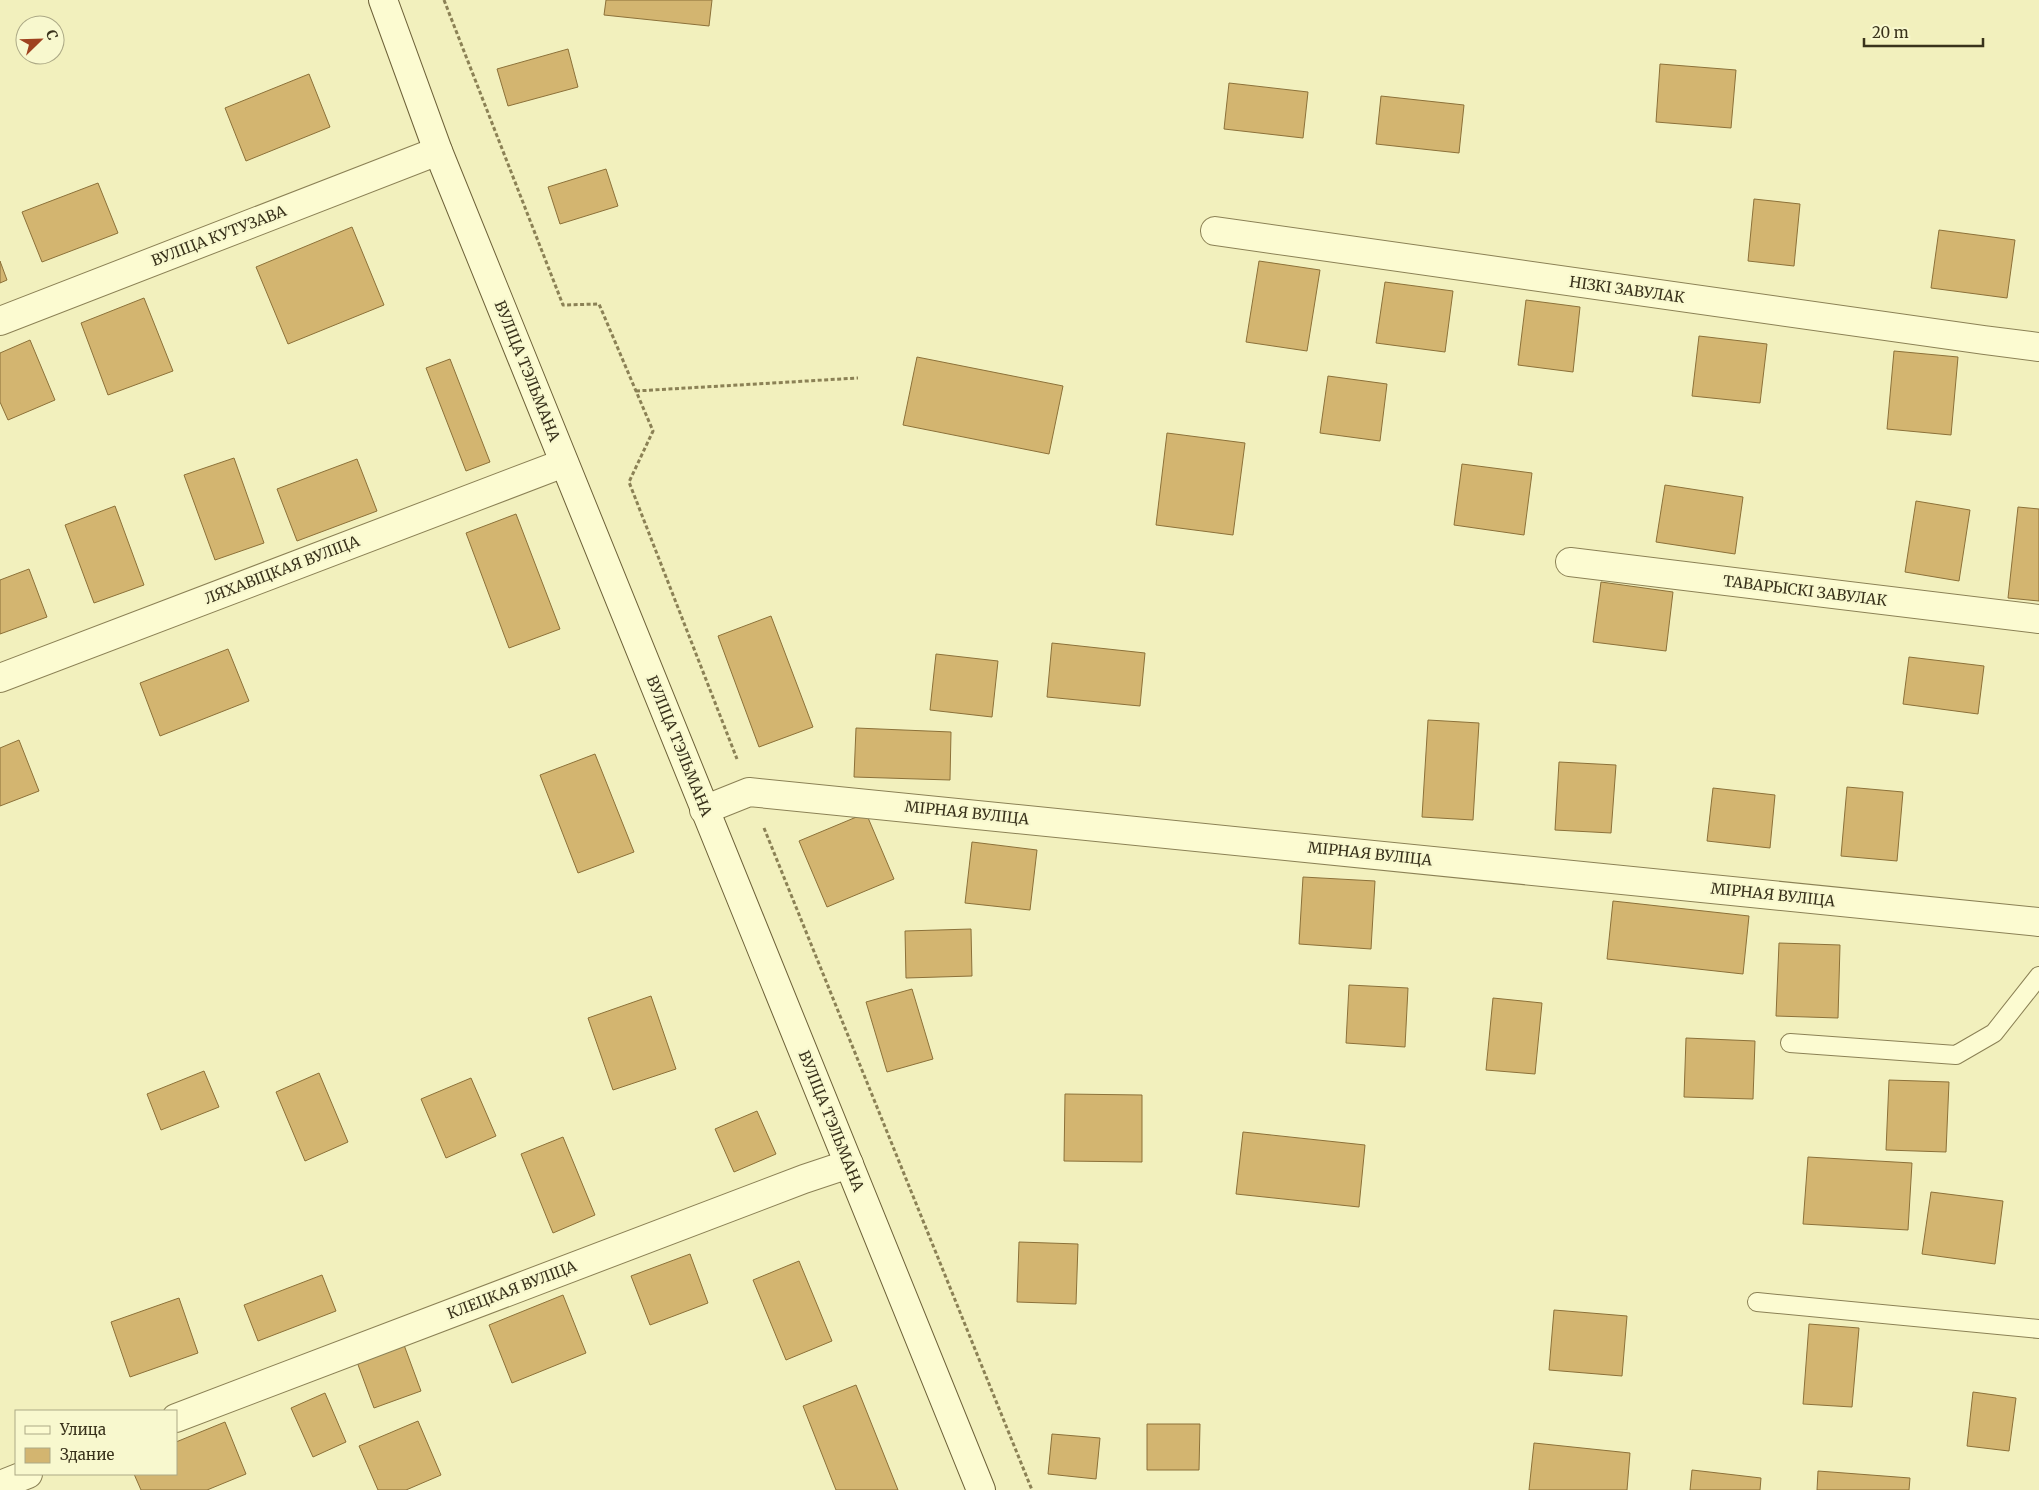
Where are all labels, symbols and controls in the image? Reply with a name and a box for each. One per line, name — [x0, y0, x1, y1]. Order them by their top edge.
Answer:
north arrow — [15, 15, 65, 65]
scale bar — [1864, 15, 1983, 47]
text: 20 m — [1872, 23, 1909, 42]
text: С — [42, 27, 62, 43]
street label: ВУЛІЦА КУТУЗАВА — [149, 201, 289, 270]
street label: НІЗКІ ЗАВУЛАК — [1568, 272, 1686, 307]
street label: ВУЛІЦА ТЭЛЬМАНА — [491, 298, 565, 444]
street label: ЛЯХАВІЦКАЯ ВУЛІЦА — [202, 531, 362, 608]
street label: ТАВАРЫСКІ ЗАВУЛАК — [1722, 571, 1888, 610]
street label: ВУЛІЦА ТЭЛЬМАНА — [643, 673, 717, 819]
street label: МІРНАЯ ВУЛІЦА — [904, 797, 1031, 829]
street label: МІРНАЯ ВУЛІЦА — [1307, 838, 1434, 870]
street label: МІРНАЯ ВУЛІЦА — [1710, 879, 1837, 911]
street label: ВУЛІЦА ТЭЛЬМАНА — [795, 1048, 869, 1194]
street label: КЛЕЦКАЯ ВУЛІЦА — [444, 1256, 580, 1323]
legend — [15, 1410, 178, 1475]
text: Улица — [59, 1420, 106, 1439]
text: Здание — [60, 1445, 114, 1464]

